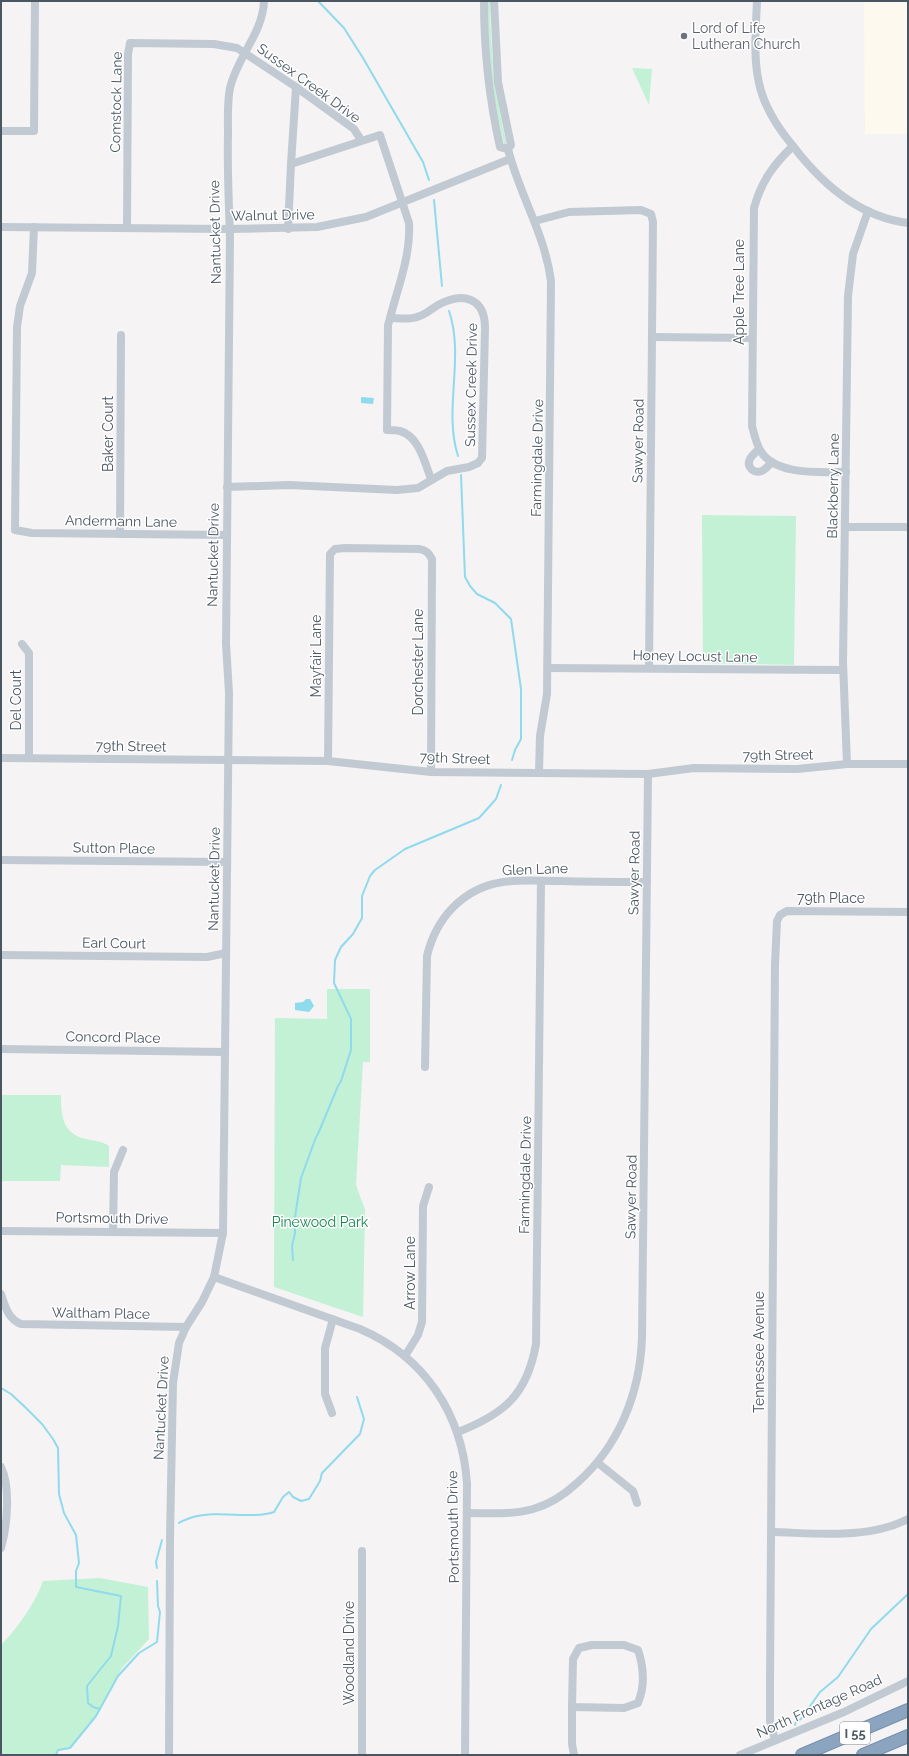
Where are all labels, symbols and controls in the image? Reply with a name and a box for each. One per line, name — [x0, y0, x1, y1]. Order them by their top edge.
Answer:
place label: Lord of Life Lutheran Church — [692, 20, 800, 52]
marker: Lord of Life Lutheran Church — [679, 31, 689, 41]
street label: Sussex Creek Drive — [254, 40, 364, 126]
street label: Comstock Lane — [107, 51, 125, 153]
street label: Nantucket Drive — [206, 180, 224, 284]
street label: Walnut Drive — [231, 206, 315, 224]
street label: Apple Tree Lane — [731, 239, 747, 345]
street label: Sussex Creek Drive — [462, 323, 480, 447]
street label: Baker Court — [100, 396, 116, 472]
street label: Farmingdale Drive — [528, 399, 546, 517]
street label: Sawyer Road — [629, 399, 647, 483]
street label: Blackberry Lane — [824, 433, 842, 539]
street label: Nantucket Drive — [204, 503, 222, 607]
street label: Andermann Lane — [65, 512, 177, 530]
street label: Dorchester Lane — [410, 609, 426, 715]
street label: Mayfair Lane — [308, 615, 324, 697]
street label: Honey Locust Lane — [632, 647, 758, 665]
street label: Del Court — [8, 669, 24, 731]
street label: 79th Street — [95, 737, 167, 755]
street label: 79th Street — [742, 746, 814, 764]
street label: 79th Street — [419, 749, 491, 767]
street label: Nantucket Drive — [205, 827, 223, 931]
street label: Sawyer Road — [625, 831, 643, 915]
street label: Sutton Place — [73, 839, 155, 857]
street label: Glen Lane — [502, 860, 568, 878]
street label: 79th Place — [797, 890, 865, 906]
street label: Earl Court — [82, 934, 146, 952]
street label: Concord Place — [65, 1028, 161, 1046]
street label: Farmingdale Drive — [516, 1116, 534, 1234]
street label: Sawyer Road — [622, 1155, 640, 1239]
street label: Portsmouth Drive — [56, 1209, 168, 1227]
park label: Pinewood Park — [272, 1214, 369, 1230]
street label: Arrow Lane — [402, 1236, 418, 1310]
street label: Tennessee Avenue — [751, 1291, 767, 1413]
street label: Waltham Place — [52, 1304, 150, 1322]
street label: Nantucket Drive — [150, 1356, 172, 1460]
street label: Portsmouth Drive — [444, 1471, 462, 1583]
street label: Woodland Drive — [341, 1601, 357, 1705]
street label: North Frontage Road — [754, 1671, 884, 1741]
road number: I 55 — [840, 1722, 870, 1744]

